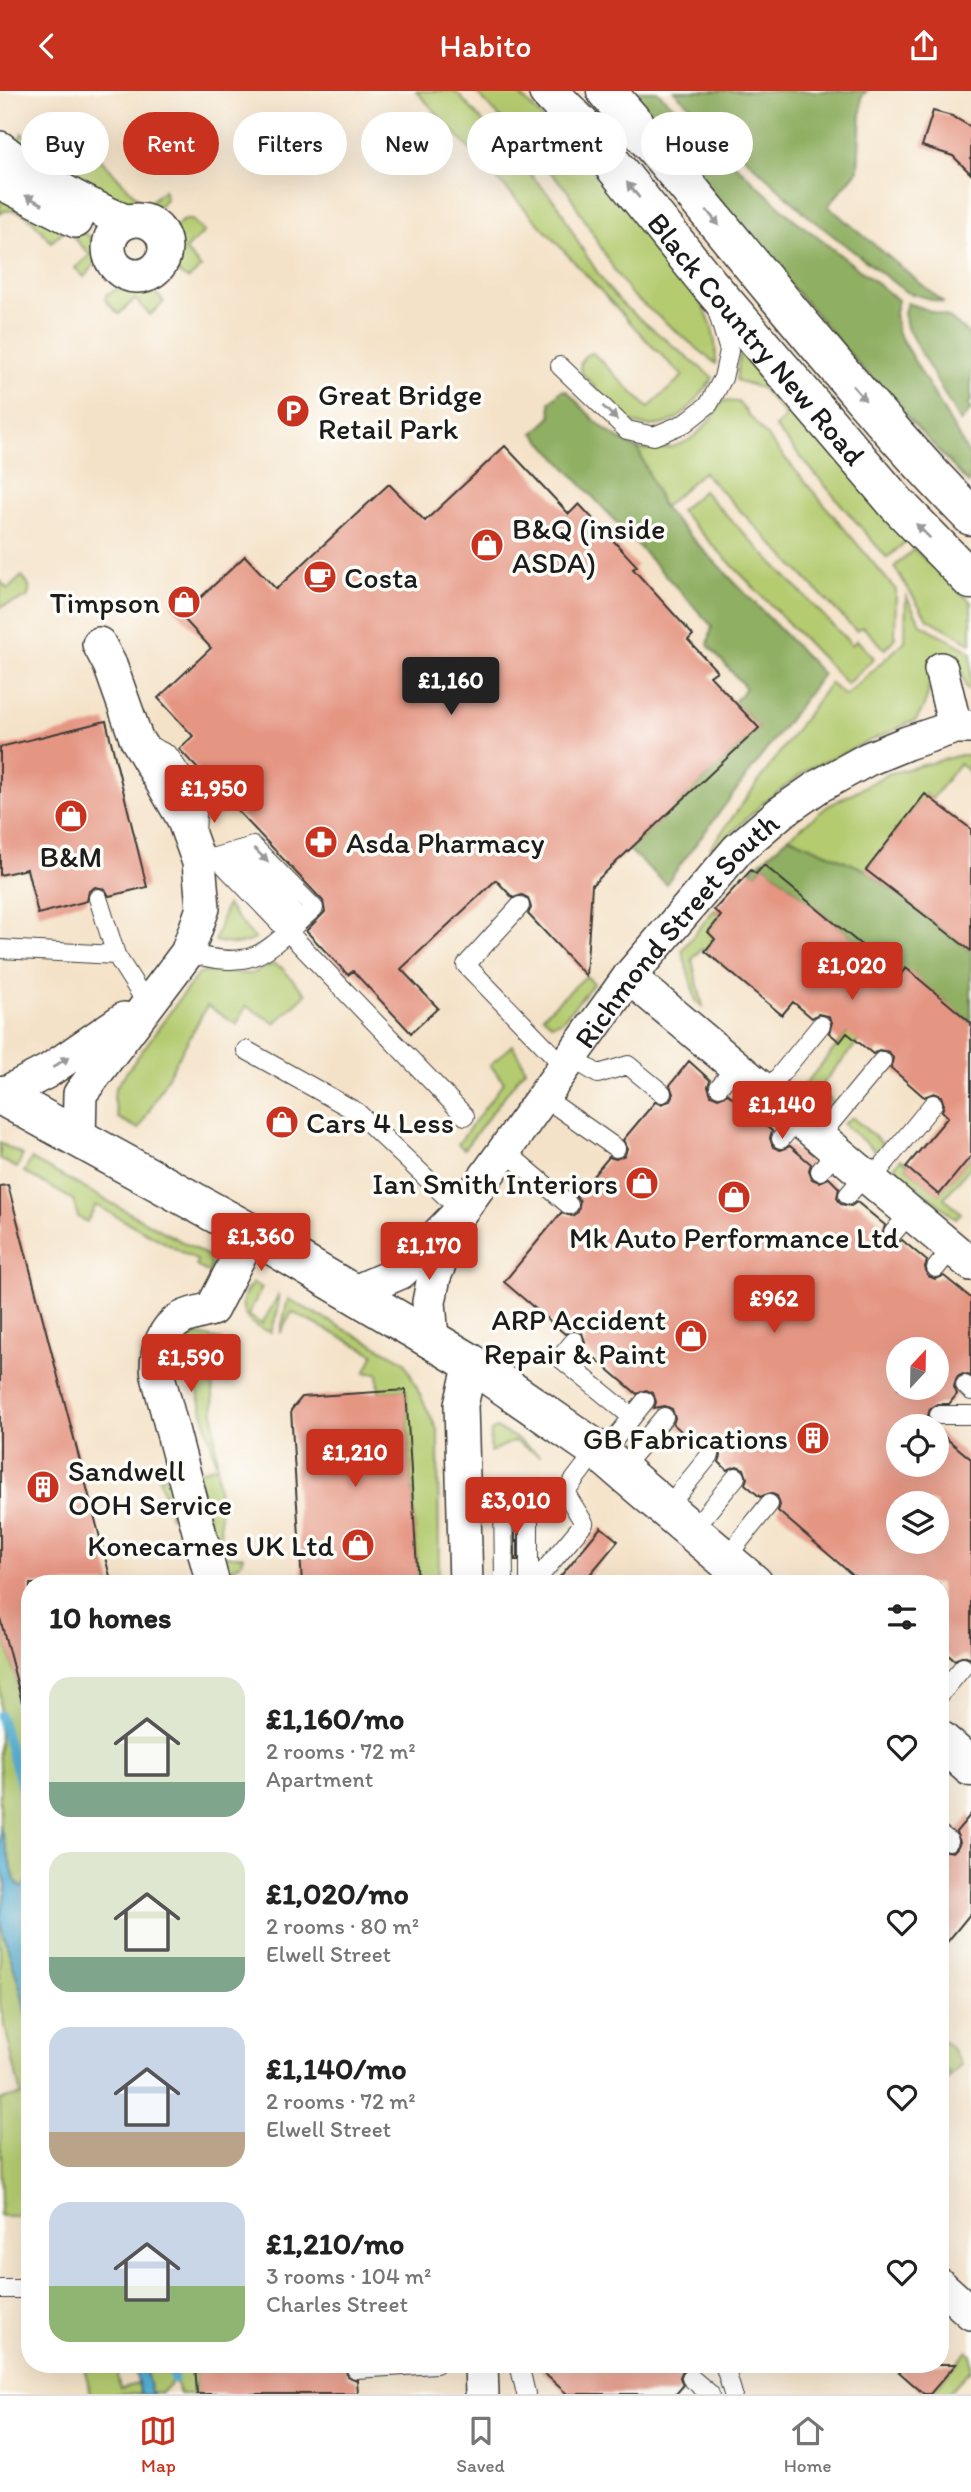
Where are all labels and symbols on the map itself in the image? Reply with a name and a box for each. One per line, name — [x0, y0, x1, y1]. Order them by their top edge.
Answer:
one-way arrow — [626, 181, 641, 198]
one-way arrow — [24, 194, 44, 206]
street label: Black Country New Road — [640, 205, 874, 472]
one-way arrow — [706, 208, 721, 226]
place label: Great Bridge Retail Park — [318, 376, 482, 447]
one-way arrow — [851, 384, 866, 401]
parking icon: Great Bridge Retail Park — [274, 392, 312, 430]
one-way arrow — [601, 405, 618, 422]
place label: B&Q (inside ASDA) — [512, 510, 665, 581]
one-way arrow — [916, 523, 932, 540]
shop icon: B&Q (inside ASDA) — [468, 526, 506, 564]
cafe icon: Costa — [301, 558, 339, 596]
place label: Costa — [344, 559, 418, 596]
shop icon: Timpson — [165, 583, 203, 621]
place label: Timpson — [50, 584, 160, 621]
pin: £1,160 — [394, 657, 508, 717]
pin: £1,950 — [157, 765, 271, 825]
shop icon: B&M — [52, 797, 90, 835]
street label: Richmond Street South — [566, 804, 786, 1055]
pharmacy icon: Asda Pharmacy — [302, 823, 340, 861]
place label: Asda Pharmacy — [346, 824, 545, 861]
place label: B&M — [40, 838, 102, 875]
one-way arrow — [252, 846, 269, 862]
pin: £1,020 — [795, 943, 909, 1002]
one-way arrow — [52, 1055, 70, 1069]
pin: £1,140 — [725, 1081, 839, 1141]
shop icon: Cars 4 Less — [263, 1103, 301, 1141]
place label: Cars 4 Less — [306, 1104, 454, 1141]
shop icon: Ian Smith Interiors — [623, 1164, 661, 1202]
place label: Ian Smith Interiors — [372, 1165, 618, 1202]
shop icon: Mk Auto Performance Ltd — [715, 1178, 753, 1216]
pin: £1,360 — [204, 1213, 318, 1273]
place label: Mk Auto Performance Ltd — [569, 1219, 900, 1256]
pin: £1,170 — [372, 1223, 486, 1282]
pin: £962 — [733, 1275, 815, 1335]
place label: ARP Accident Repair & Paint — [484, 1301, 666, 1372]
shop icon: ARP Accident Repair & Paint — [672, 1317, 710, 1355]
pin: £1,590 — [134, 1335, 248, 1394]
north arrow — [886, 1337, 948, 1400]
building icon: GB Fabrications — [794, 1419, 832, 1457]
place label: GB Fabrications — [583, 1420, 788, 1457]
pin: £1,210 — [298, 1429, 412, 1489]
place label: Sandwell OOH Service — [68, 1452, 232, 1523]
building icon: Sandwell OOH Service — [24, 1468, 62, 1506]
pin: £3,010 — [459, 1477, 573, 1537]
shop icon: Konecarnes UK Ltd — [339, 1526, 377, 1564]
place label: Konecarnes UK Ltd — [87, 1527, 334, 1564]

